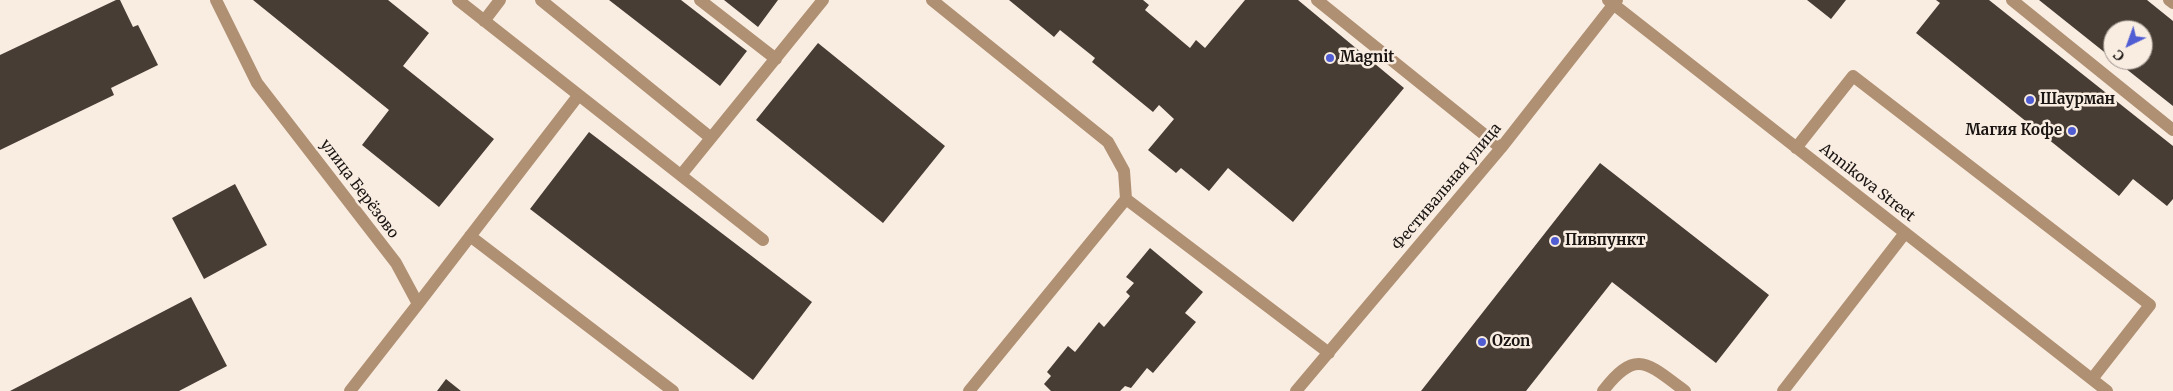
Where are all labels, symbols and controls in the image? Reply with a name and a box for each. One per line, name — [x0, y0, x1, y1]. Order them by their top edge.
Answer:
north arrow — [2103, 20, 2153, 70]
text: С — [2109, 46, 2128, 65]
place label: Magnit — [1340, 49, 1394, 67]
marker: Magnit — [1324, 52, 1336, 64]
place label: Шаурман — [2040, 91, 2115, 109]
marker: Шаурман — [2024, 94, 2036, 106]
street label: Фестивальная улица — [1389, 120, 1505, 254]
place label: Магия Кофе — [1966, 122, 2062, 140]
marker: Магия Кофе — [2066, 125, 2078, 137]
street label: улица Берёзово — [316, 136, 402, 242]
street label: Annikova Street — [1816, 140, 1918, 226]
place label: Пивпункт — [1565, 232, 1645, 250]
marker: Пивпункт — [1549, 235, 1561, 247]
place label: Ozon — [1492, 333, 1530, 351]
marker: Ozon — [1476, 336, 1488, 348]

